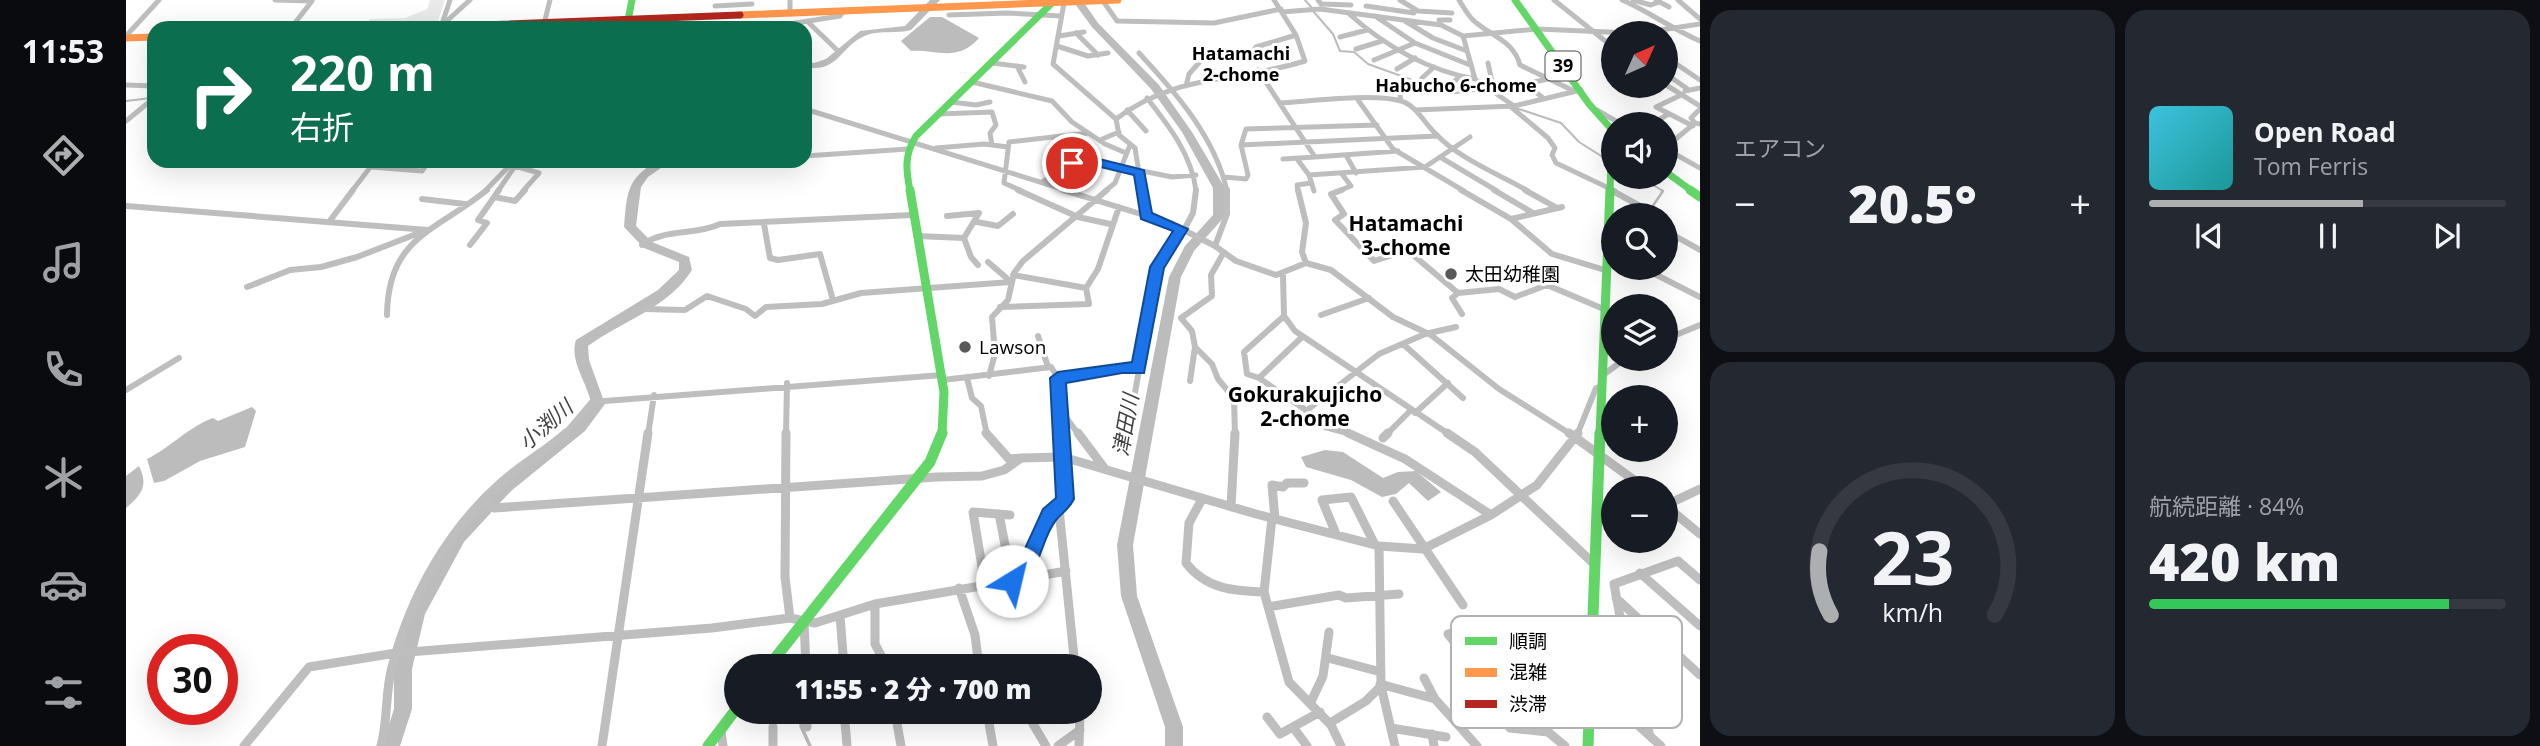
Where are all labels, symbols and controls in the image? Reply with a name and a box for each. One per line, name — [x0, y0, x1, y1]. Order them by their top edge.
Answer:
north arrow — [1601, 21, 1678, 98]
map controls — [1601, 21, 1678, 553]
text: 11:53 — [22, 29, 104, 72]
text: 220 m — [290, 39, 435, 105]
district label: Hatamachi 2-chome — [1192, 41, 1290, 86]
icon: right — [175, 49, 266, 140]
road number: 39 — [1546, 52, 1580, 80]
district label: Habucho 6-chome — [1375, 73, 1537, 97]
text: 右折 — [290, 105, 354, 148]
button: sound — [1601, 112, 1678, 189]
text: Open Road — [2254, 114, 2396, 150]
icon: directions — [39, 131, 88, 180]
text: エアコン — [1734, 132, 1826, 164]
pin — [1042, 133, 1102, 193]
icon: arrive — [1053, 144, 1091, 182]
text: Tom Ferris — [2254, 150, 2368, 182]
text: 20.5° — [1848, 167, 1977, 238]
text: − — [1734, 177, 1756, 229]
text: + — [2069, 177, 2091, 229]
button: search — [1601, 203, 1678, 280]
district label: Hatamachi 3-chome — [1349, 209, 1463, 261]
icon: previous — [2190, 217, 2228, 255]
icon: pause — [2309, 217, 2347, 255]
icon: next — [2428, 217, 2466, 255]
icon: music — [39, 238, 88, 287]
place label: 太田幼稚園 — [1465, 261, 1560, 287]
marker: 太田幼稚園 — [1443, 266, 1459, 282]
button: layers — [1601, 294, 1678, 371]
place label: Lawson — [979, 334, 1046, 360]
marker: Lawson — [957, 339, 973, 355]
icon: phone — [39, 345, 88, 394]
district label: Gokurakujicho 2-chome — [1228, 380, 1382, 432]
button: + — [1601, 385, 1678, 462]
water label: 津田川 — [1106, 389, 1145, 458]
water label: 小渕川 — [512, 392, 580, 455]
icon: climate — [39, 453, 88, 502]
button: − — [1601, 476, 1678, 553]
text: 航続距離 · 84% — [2149, 490, 2304, 522]
text: 23 — [1871, 507, 1954, 606]
text: 420 km — [2149, 525, 2340, 596]
position arrow — [975, 544, 1049, 618]
icon: car — [39, 560, 88, 609]
text: km/h — [1882, 595, 1943, 629]
legend — [1451, 616, 1682, 728]
text: 順調 — [1509, 628, 1547, 654]
speed limit sign: 30 — [147, 634, 238, 725]
text: 混雑 — [1509, 659, 1547, 685]
icon: filters — [39, 668, 88, 717]
text: 11:55 · 2 分 · 700 m — [795, 671, 1031, 707]
text: 渋滞 — [1509, 691, 1547, 717]

